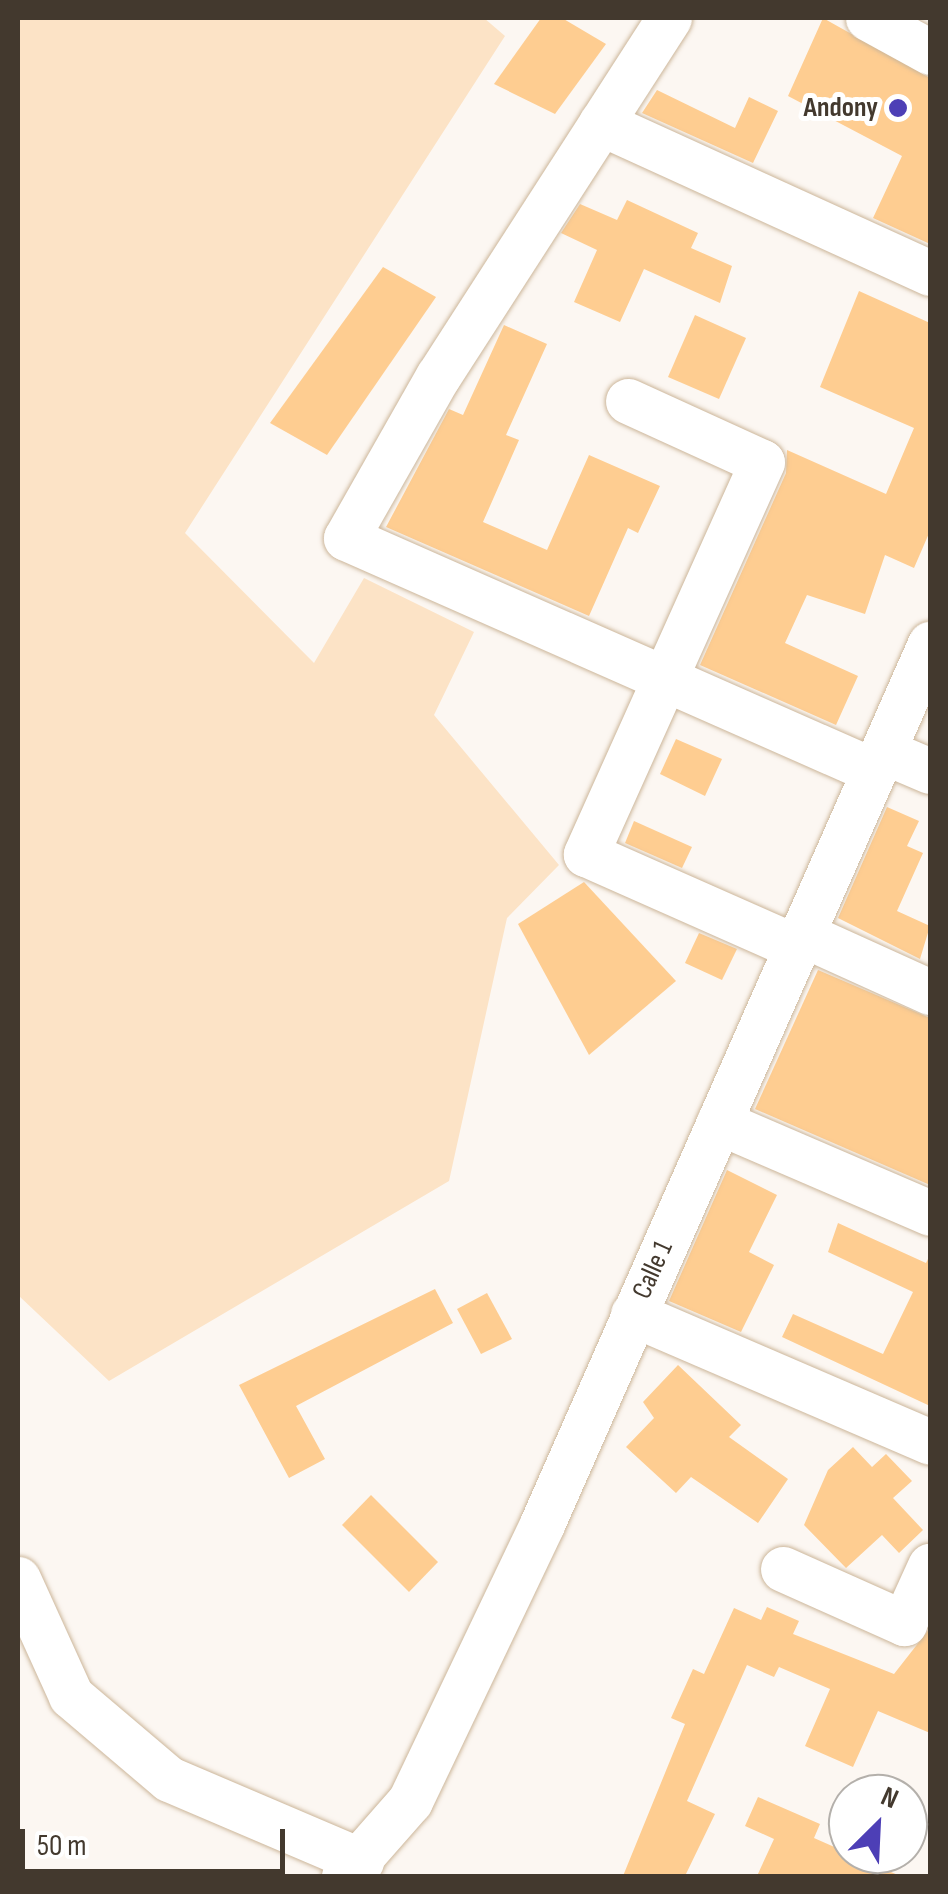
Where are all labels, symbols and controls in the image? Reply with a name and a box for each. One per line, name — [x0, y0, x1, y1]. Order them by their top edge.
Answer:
place label: Andony — [803, 91, 878, 125]
marker: Andony — [887, 97, 909, 119]
street label: Calle 1 — [625, 1236, 681, 1304]
north arrow — [828, 1774, 928, 1874]
text: N — [876, 1780, 903, 1816]
scale bar — [25, 1809, 290, 1871]
text: 50 m — [37, 1828, 86, 1864]

